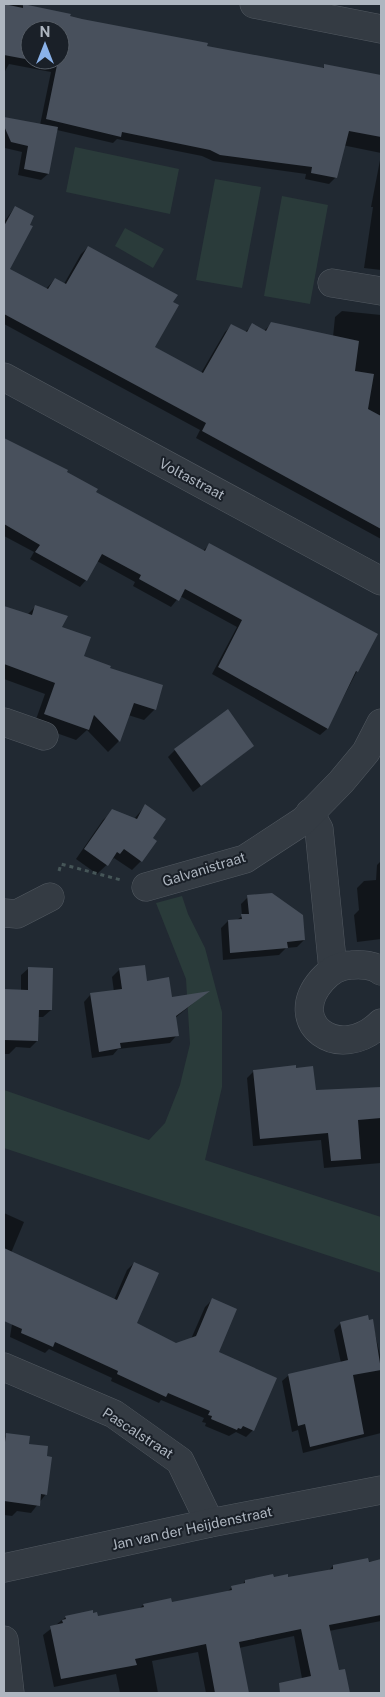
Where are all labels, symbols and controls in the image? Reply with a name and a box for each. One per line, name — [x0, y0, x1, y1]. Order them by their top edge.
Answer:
north arrow — [20, 20, 70, 70]
text: N — [40, 24, 50, 40]
street label: Voltastraat — [157, 455, 227, 503]
street label: Galvanistraat — [160, 849, 248, 889]
street label: Pascalstraat — [100, 1404, 176, 1462]
street label: Jan van der Heijdenstraat — [110, 1503, 274, 1553]

